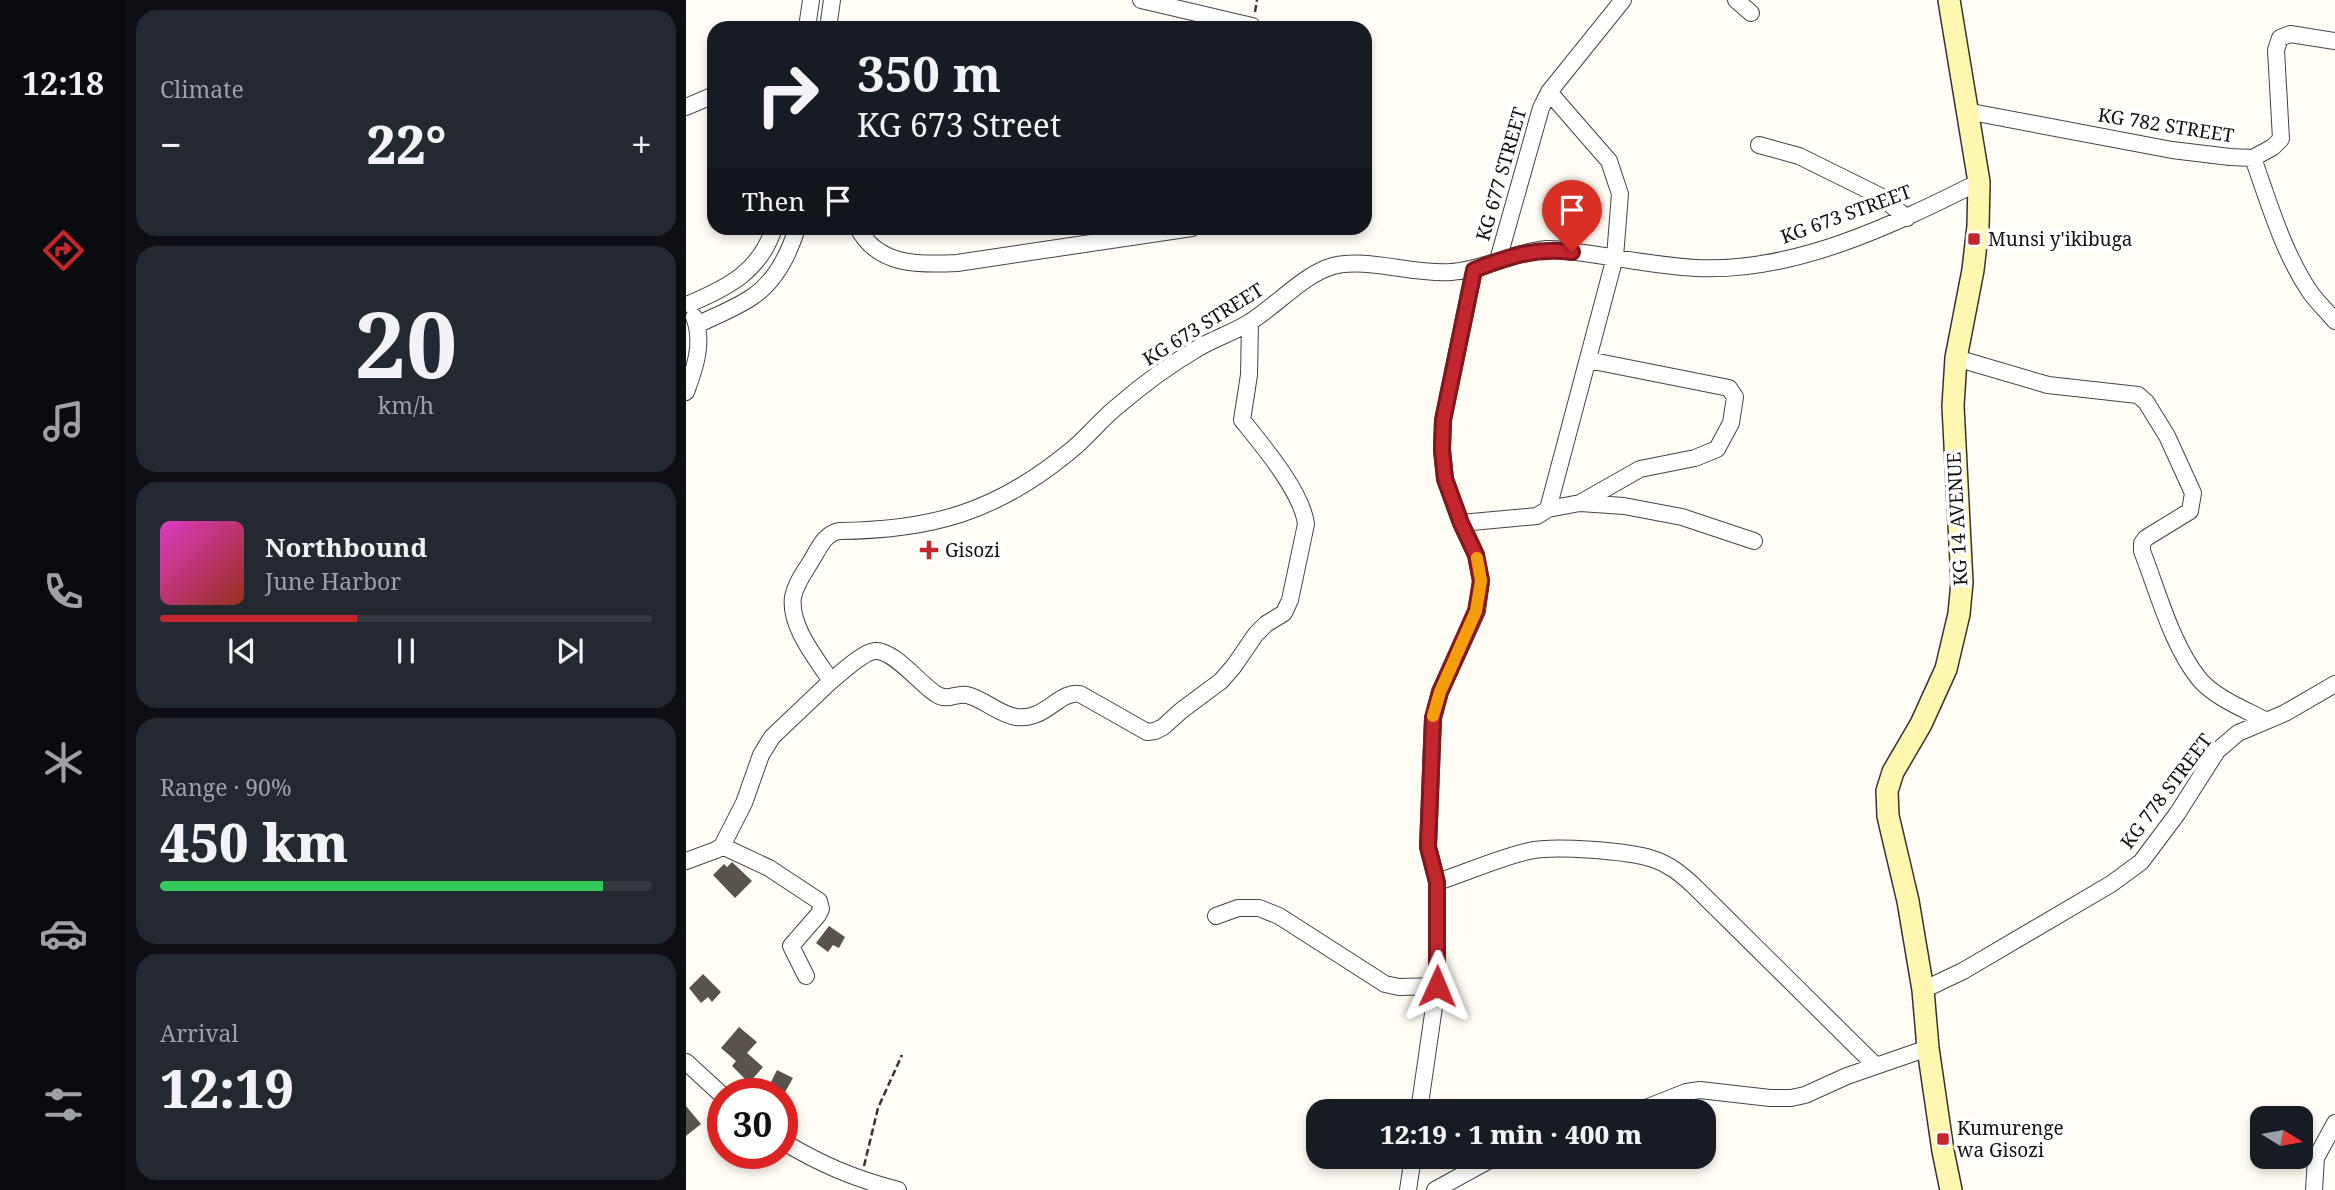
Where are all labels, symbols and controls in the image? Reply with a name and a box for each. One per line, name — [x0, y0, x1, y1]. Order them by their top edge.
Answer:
text: 350 m — [857, 40, 1001, 106]
icon: right — [742, 49, 833, 140]
text: 12:18 — [22, 61, 104, 104]
text: Climate — [160, 73, 244, 105]
street label: KG 782 STREET — [2096, 101, 2236, 149]
text: KG 673 Street — [857, 103, 1061, 146]
street label: KG 677 STREET — [1470, 104, 1533, 244]
text: 22° — [366, 108, 446, 179]
text: − — [160, 118, 182, 170]
text: + — [631, 118, 652, 170]
street label: KG 673 STREET — [1777, 178, 1915, 250]
pin — [1542, 180, 1602, 252]
icon: arrive — [819, 182, 857, 220]
text: Then — [742, 183, 805, 219]
icon: arrive — [1553, 191, 1591, 229]
icon: directions — [39, 226, 88, 275]
place label: Munsi y'ikibuga — [1988, 226, 2133, 252]
marker: Munsi y'ikibuga — [1966, 231, 1982, 247]
street label: KG 673 STREET — [1138, 276, 1269, 371]
text: 20 — [355, 281, 457, 405]
text: km/h — [378, 389, 434, 421]
icon: music — [39, 397, 88, 446]
street label: KG 14 AVENUE — [1941, 451, 1973, 587]
text: Northbound — [265, 529, 427, 565]
place label: Gisozi — [945, 537, 1000, 563]
marker: Gisozi — [919, 540, 939, 560]
text: June Harbor — [265, 565, 401, 597]
icon: phone — [39, 567, 88, 616]
icon: previous — [223, 632, 261, 670]
icon: pause — [387, 632, 425, 670]
icon: next — [551, 632, 589, 670]
street label: KG 778 STREET — [2114, 728, 2218, 854]
icon: climate — [39, 738, 88, 787]
text: Range · 90% — [160, 771, 292, 803]
text: 450 km — [160, 806, 348, 877]
icon: car — [39, 909, 88, 958]
position arrow — [1400, 949, 1474, 1023]
text: Arrival — [160, 1017, 239, 1049]
text: 12:19 — [160, 1052, 294, 1123]
speed limit sign: 30 — [707, 1078, 798, 1169]
icon: filters — [39, 1080, 88, 1129]
north arrow — [2250, 1106, 2314, 1169]
map controls — [2250, 1106, 2313, 1169]
place label: Kumurenge wa Gisozi — [1957, 1115, 2064, 1163]
text: 12:19 · 1 min · 400 m — [1380, 1116, 1642, 1152]
marker: Kumurenge wa Gisozi — [1935, 1131, 1951, 1147]

